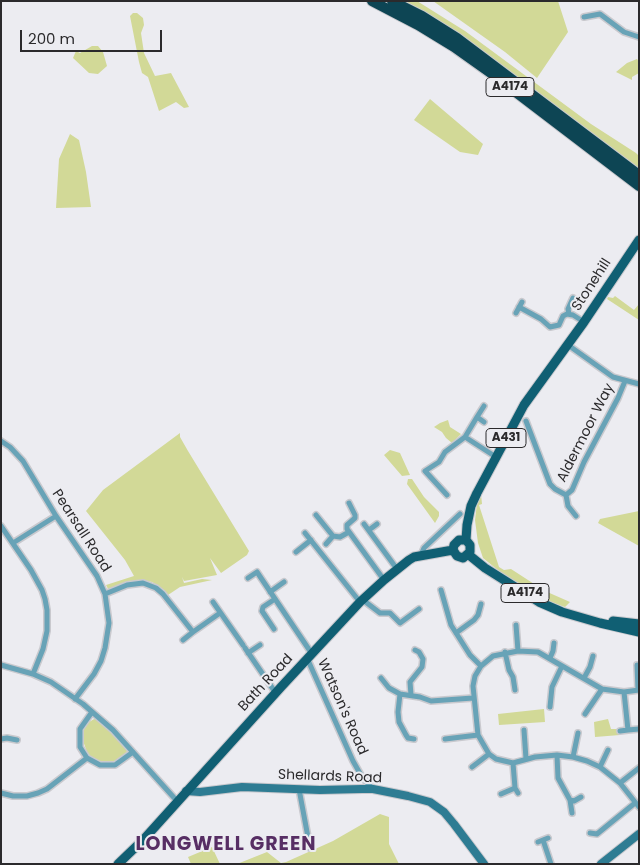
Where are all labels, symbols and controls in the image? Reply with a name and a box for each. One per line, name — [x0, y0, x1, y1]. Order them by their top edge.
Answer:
scale bar — [22, 20, 165, 52]
text: 200 m — [28, 28, 75, 49]
road number: A4174 — [486, 77, 534, 96]
street label: Stonehill — [569, 256, 615, 314]
street label: Aldermoor Way — [554, 381, 618, 485]
road number: A431 — [486, 428, 526, 448]
street label: Pearsall Road — [48, 486, 114, 576]
road number: A4174 — [501, 584, 549, 602]
street label: Bath Road — [235, 651, 297, 715]
street label: Watson's Road — [313, 656, 371, 758]
street label: Shellards Road — [278, 767, 382, 787]
district label: LONGWELL GREEN — [134, 834, 318, 856]

